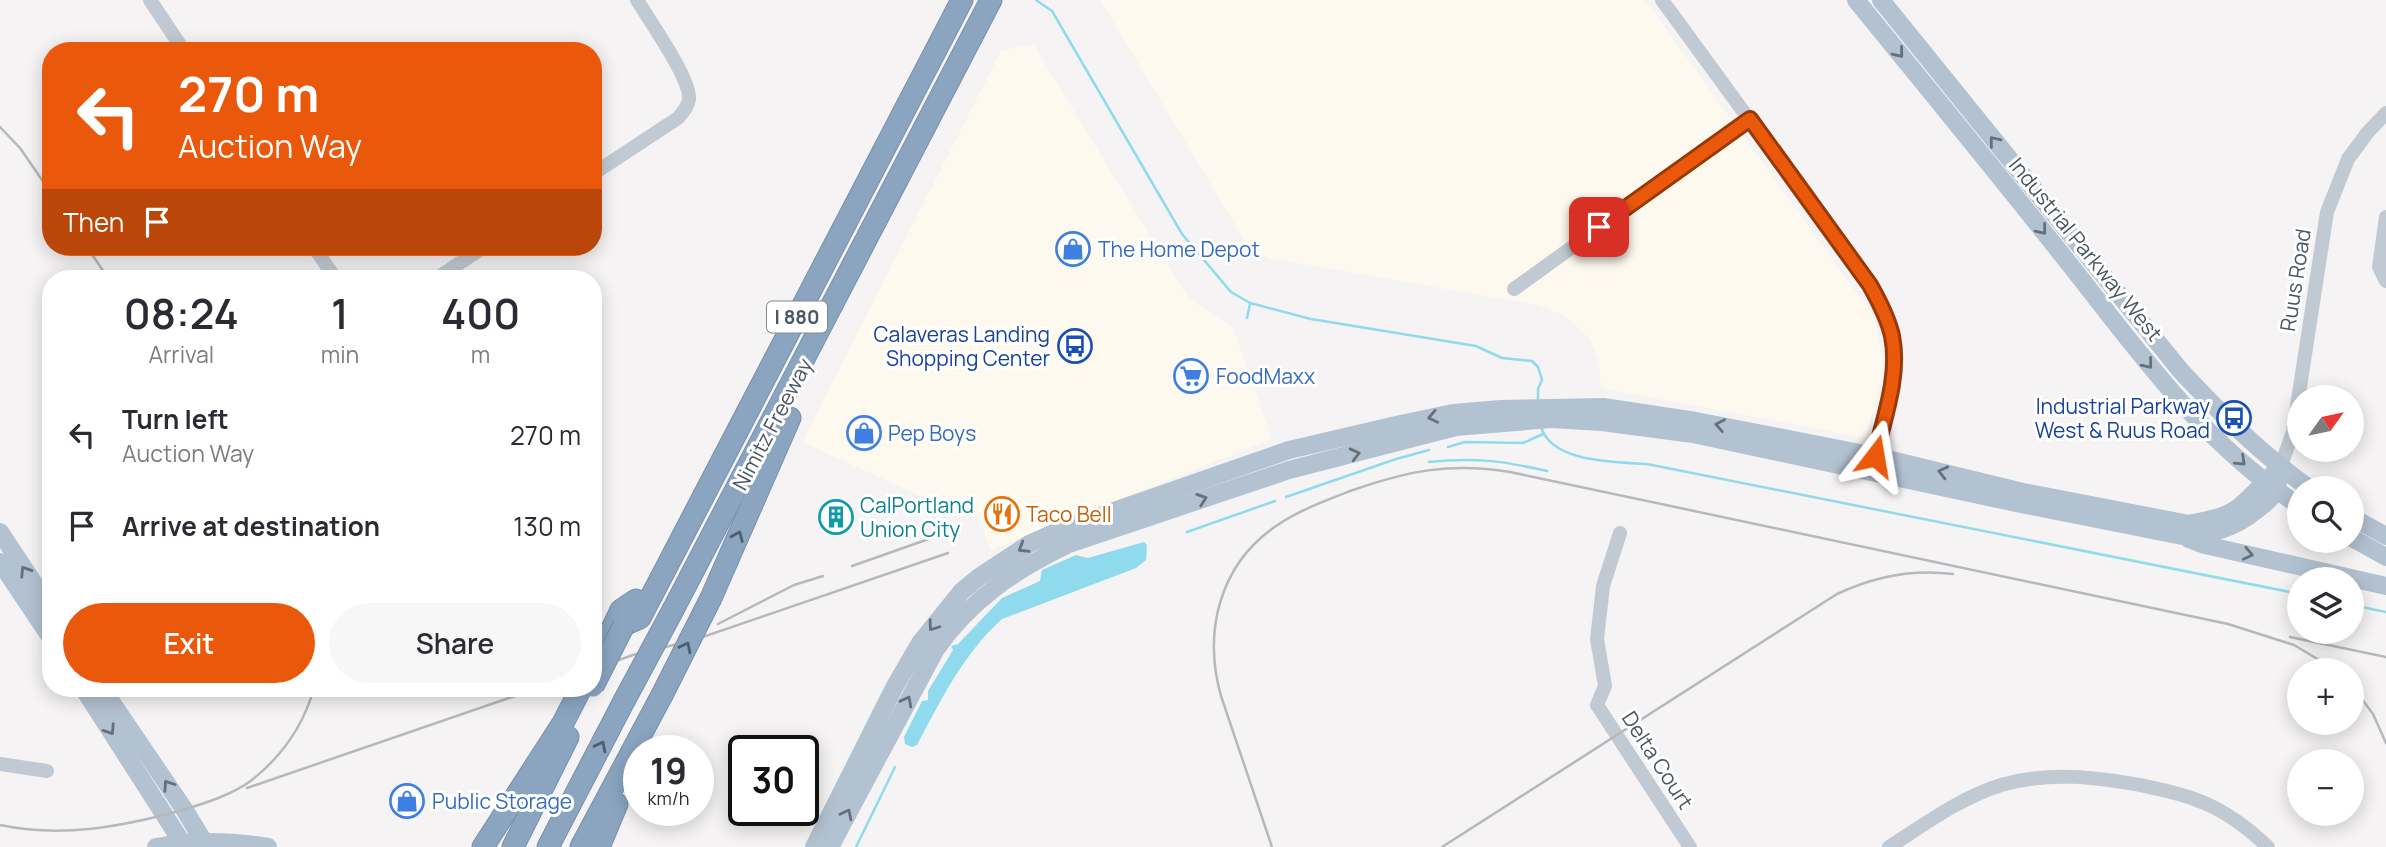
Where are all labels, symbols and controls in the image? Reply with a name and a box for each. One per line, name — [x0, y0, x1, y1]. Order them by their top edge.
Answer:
one-way arrow — [1891, 46, 1904, 58]
text: 270 m — [178, 60, 319, 127]
icon: left — [63, 70, 154, 161]
text: Auction Way — [178, 124, 362, 168]
one-way arrow — [1990, 137, 2002, 150]
street label: Industrial Parkway West — [2003, 151, 2169, 347]
pin — [1569, 197, 1629, 257]
icon: arrive — [138, 203, 176, 241]
text: Then — [63, 204, 124, 240]
icon: arrive — [1580, 208, 1618, 246]
one-way arrow — [2034, 222, 2046, 235]
street label: Ruus Road — [2273, 227, 2317, 333]
shop icon: The Home Depot — [1054, 230, 1092, 268]
place label: The Home Depot — [1098, 235, 1260, 263]
text: 08:24 — [124, 284, 239, 342]
text: 1 — [331, 284, 349, 342]
text: 400 — [441, 284, 520, 342]
road number: I 880 — [767, 302, 827, 332]
place label: Calaveras Landing Shopping Center — [874, 320, 1050, 372]
bus stop icon: Calaveras Landing Shopping Center — [1056, 327, 1094, 365]
text: Arrival — [148, 338, 214, 370]
text: min — [321, 338, 359, 370]
text: m — [471, 338, 490, 370]
street label: Nimitz Freeway — [726, 353, 818, 495]
one-way arrow — [2140, 355, 2152, 368]
supermarket icon: FoodMaxx — [1172, 357, 1210, 395]
place label: FoodMaxx — [1216, 362, 1315, 390]
north arrow — [2287, 385, 2364, 462]
map controls — [2287, 385, 2364, 826]
place label: Industrial Parkway West & Ruus Road — [2035, 392, 2210, 444]
bus stop icon: Industrial Parkway West & Ruus Road — [2215, 399, 2253, 437]
text: Turn left — [122, 401, 229, 437]
one-way arrow — [1427, 409, 1439, 424]
shop icon: Pep Boys — [845, 414, 883, 452]
icon: left — [63, 416, 101, 454]
text: 270 m — [510, 417, 581, 453]
place label: Pep Boys — [888, 419, 976, 447]
one-way arrow — [1714, 419, 1726, 434]
position arrow — [1838, 419, 1912, 493]
text: Auction Way — [122, 437, 254, 469]
one-way arrow — [1349, 448, 1361, 462]
one-way arrow — [2233, 453, 2246, 465]
one-way arrow — [1937, 466, 1949, 480]
button: search — [2287, 476, 2364, 553]
place label: CalPortland Union City — [860, 491, 974, 543]
one-way arrow — [1195, 493, 1207, 508]
restaurant icon: Taco Bell — [983, 495, 1021, 533]
building icon: CalPortland Union City — [817, 498, 855, 536]
place label: Taco Bell — [1026, 500, 1112, 528]
icon: arrive — [63, 507, 101, 545]
text: Arrive at destination — [122, 508, 380, 544]
text: 130 m — [513, 508, 581, 544]
one-way arrow — [730, 530, 744, 543]
one-way arrow — [1017, 540, 1030, 553]
one-way arrow — [2242, 546, 2254, 560]
one-way arrow — [21, 566, 34, 579]
button: layers — [2287, 567, 2364, 644]
button: Exit — [63, 603, 315, 683]
button: Share — [329, 603, 581, 683]
one-way arrow — [928, 619, 941, 631]
one-way arrow — [678, 642, 692, 654]
button: + — [2287, 658, 2364, 735]
one-way arrow — [899, 696, 912, 708]
street label: Delta Court — [1616, 706, 1700, 814]
one-way arrow — [102, 722, 115, 735]
speed limit sign: 30 — [728, 735, 819, 826]
one-way arrow — [592, 741, 606, 753]
text: 19 — [650, 747, 687, 795]
button: − — [2287, 749, 2364, 826]
one-way arrow — [164, 780, 176, 793]
shop icon: Public Storage — [388, 782, 426, 820]
text: km/h — [648, 786, 689, 810]
place label: Public Storage — [432, 787, 572, 815]
one-way arrow — [839, 809, 853, 821]

